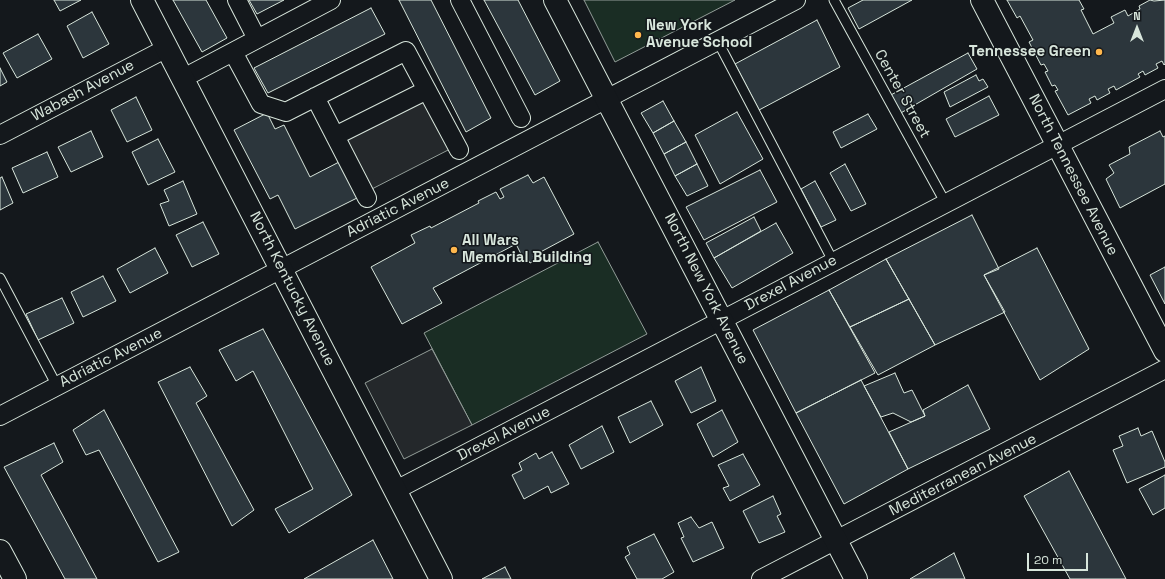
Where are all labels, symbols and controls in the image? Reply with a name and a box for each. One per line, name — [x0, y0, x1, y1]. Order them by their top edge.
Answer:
north arrow — [1117, 8, 1157, 48]
text: N — [1133, 9, 1141, 23]
place label: New York Avenue School — [646, 17, 752, 52]
marker: New York Avenue School — [633, 30, 643, 40]
place label: Tennessee Green — [969, 43, 1091, 61]
street label: Center Street — [870, 47, 934, 141]
marker: Tennessee Green — [1094, 47, 1104, 57]
street label: Wabash Avenue — [29, 56, 137, 126]
street label: North Tennessee Avenue — [1024, 91, 1122, 259]
street label: Adriatic Avenue — [344, 174, 452, 242]
street label: North Kentucky Avenue — [245, 209, 339, 369]
street label: North New York Avenue — [660, 210, 752, 368]
place label: All Wars Memorial Building — [462, 232, 592, 267]
marker: All Wars Memorial Building — [449, 245, 459, 255]
street label: Drexel Avenue — [742, 251, 840, 315]
street label: Adriatic Avenue — [57, 324, 165, 392]
street label: Drexel Avenue — [455, 403, 553, 465]
street label: Mediterranean Avenue — [886, 430, 1040, 520]
scale bar — [1029, 545, 1090, 571]
text: 20 m — [1034, 552, 1062, 568]

